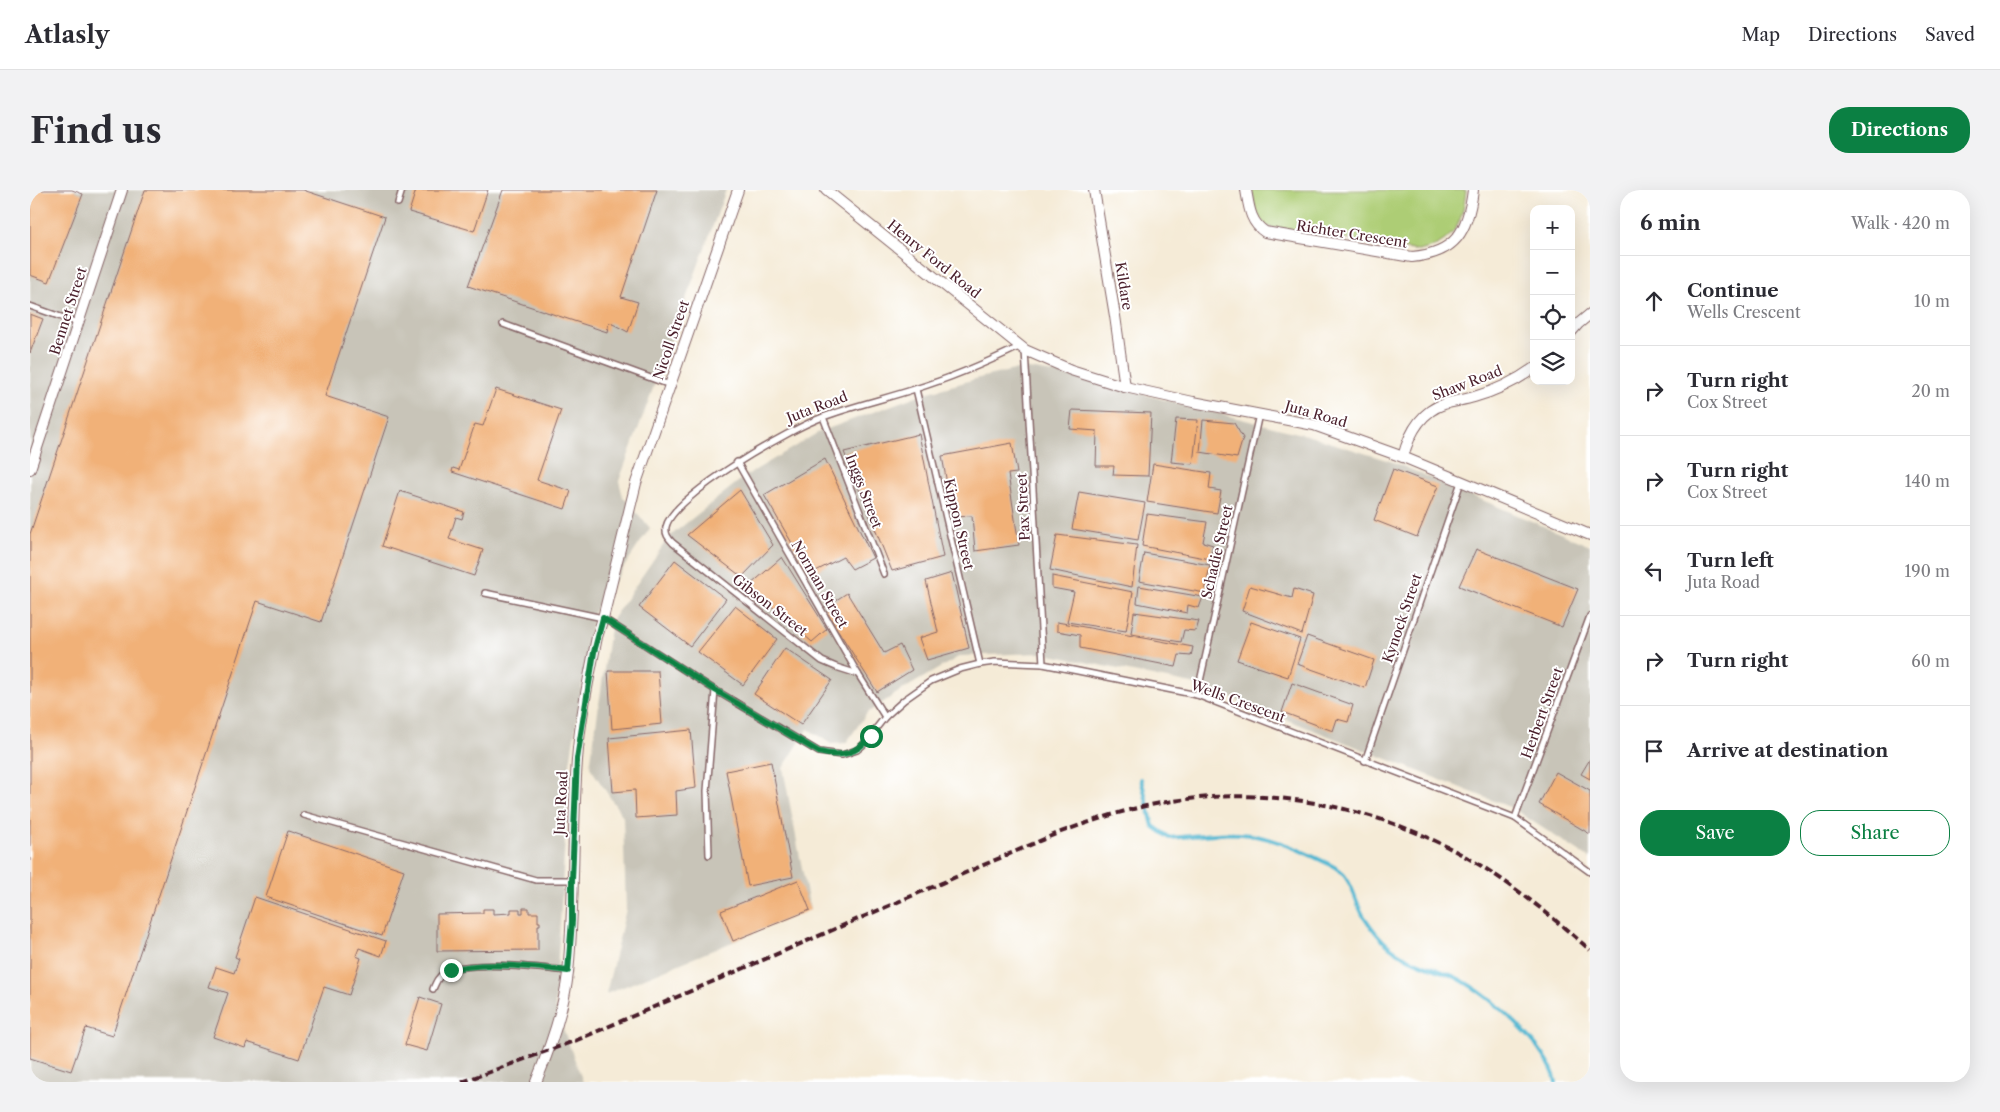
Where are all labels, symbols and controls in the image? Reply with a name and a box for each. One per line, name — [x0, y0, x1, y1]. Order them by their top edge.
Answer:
text: Atlasly — [25, 20, 109, 49]
text: Map — [1741, 24, 1780, 46]
text: Directions — [1808, 24, 1897, 46]
text: Saved — [1925, 24, 1975, 46]
button: Directions — [1829, 107, 1970, 153]
text: Find us — [30, 109, 162, 152]
map controls — [1530, 205, 1575, 385]
button: + — [1530, 205, 1575, 250]
text: 6 min — [1640, 210, 1701, 235]
text: Walk · 420 m — [1851, 213, 1950, 233]
street label: Henry Ford Road — [884, 216, 985, 302]
street label: Richter Crescent — [1295, 216, 1409, 252]
button: − — [1530, 250, 1575, 295]
street label: Kildare — [1111, 261, 1137, 312]
street label: Bennet Street — [45, 265, 91, 357]
text: Continue — [1687, 279, 1779, 302]
icon: ahead — [1640, 287, 1668, 315]
text: 10 m — [1914, 291, 1950, 311]
button: locate — [1530, 295, 1575, 340]
street label: Nicoll Street — [649, 298, 693, 382]
text: Wells Crescent — [1687, 302, 1801, 322]
button: layers — [1530, 340, 1575, 385]
street label: Shaw Road — [1429, 361, 1505, 405]
text: Turn right — [1687, 369, 1788, 392]
icon: right — [1640, 377, 1668, 405]
text: 20 m — [1911, 381, 1950, 401]
street label: Juta Road — [782, 387, 851, 428]
text: Cox Street — [1687, 392, 1767, 412]
street label: Juta Road — [1281, 396, 1350, 432]
street label: Inggs Street — [842, 451, 886, 531]
text: Turn right — [1687, 459, 1788, 482]
icon: right — [1640, 467, 1668, 495]
text: 140 m — [1905, 471, 1950, 491]
street label: Pax Street — [1012, 473, 1034, 541]
street label: Kippon Street — [940, 477, 978, 571]
text: Cox Street — [1687, 482, 1767, 502]
street label: Schadie Street — [1197, 503, 1237, 601]
street label: Norman Street — [788, 537, 852, 631]
text: Turn left — [1687, 549, 1774, 572]
icon: left — [1640, 557, 1668, 585]
text: 190 m — [1905, 561, 1950, 581]
street label: Gibson Street — [729, 570, 811, 640]
street label: Kynock Street — [1378, 571, 1426, 665]
text: Juta Road — [1687, 572, 1760, 592]
icon: right — [1640, 647, 1668, 675]
text: Turn right — [1687, 649, 1788, 672]
text: 60 m — [1911, 651, 1950, 671]
street label: Herbert Street — [1517, 665, 1567, 761]
street label: Wells Crescent — [1187, 675, 1288, 726]
route start — [860, 725, 883, 748]
icon: arrive — [1640, 737, 1668, 765]
text: Arrive at destination — [1687, 739, 1888, 762]
street label: Juta Road — [550, 770, 572, 837]
button: Save — [1640, 810, 1790, 856]
button: Share — [1800, 810, 1950, 856]
route end — [440, 959, 463, 982]

